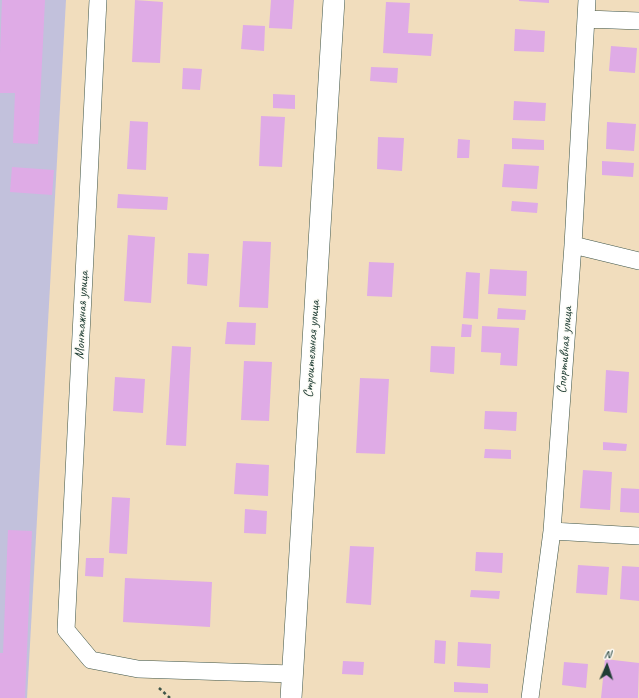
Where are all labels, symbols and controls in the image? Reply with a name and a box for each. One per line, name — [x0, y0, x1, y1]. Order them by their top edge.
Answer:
street label: Монтажная улица — [71, 271, 93, 359]
street label: Строительная улица — [300, 300, 324, 398]
street label: Спортивная улица — [554, 306, 576, 394]
north arrow — [587, 646, 627, 686]
text: N — [604, 647, 611, 661]

